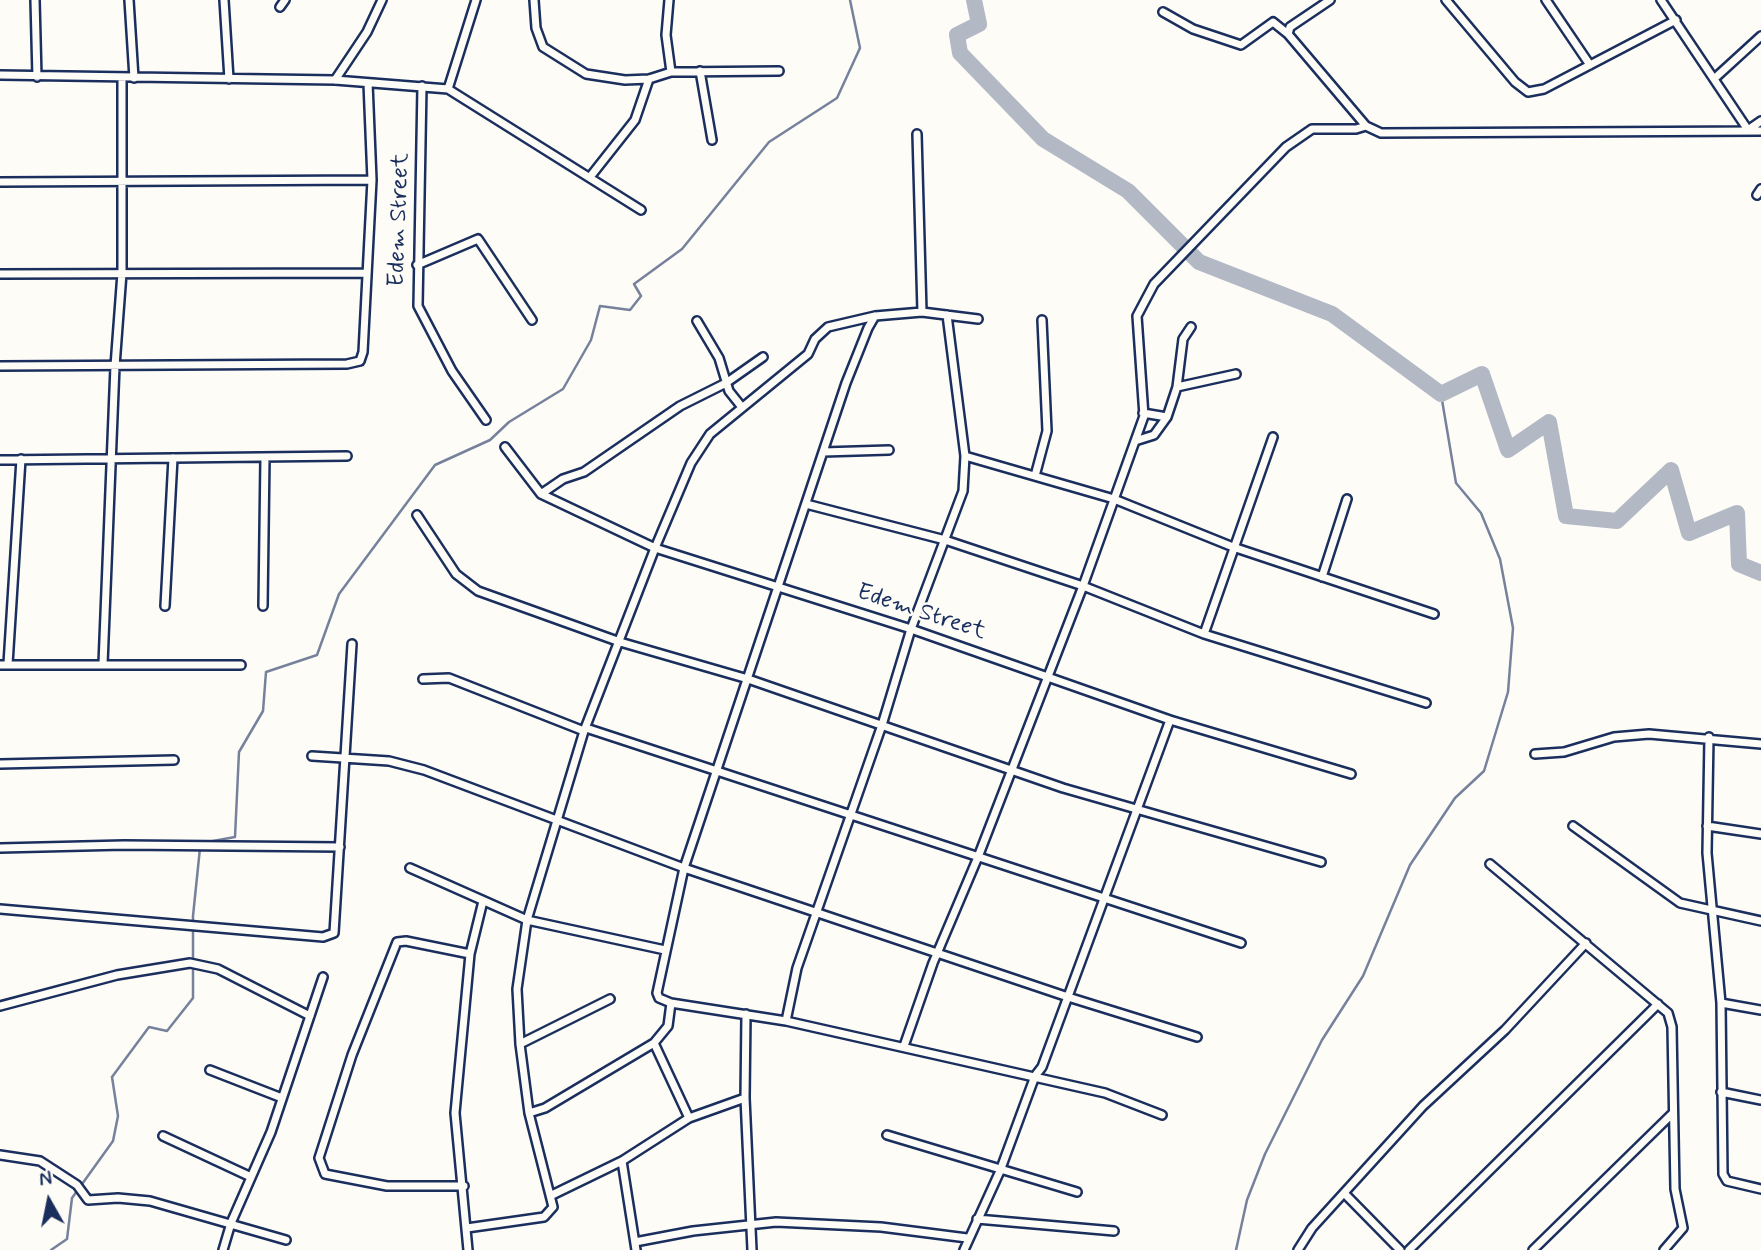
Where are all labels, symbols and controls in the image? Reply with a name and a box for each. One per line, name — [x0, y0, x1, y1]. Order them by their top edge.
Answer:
street label: Edem Street — [383, 153, 417, 287]
street label: Edem Street — [853, 579, 989, 647]
north arrow — [14, 1166, 84, 1236]
text: N — [37, 1166, 54, 1193]

